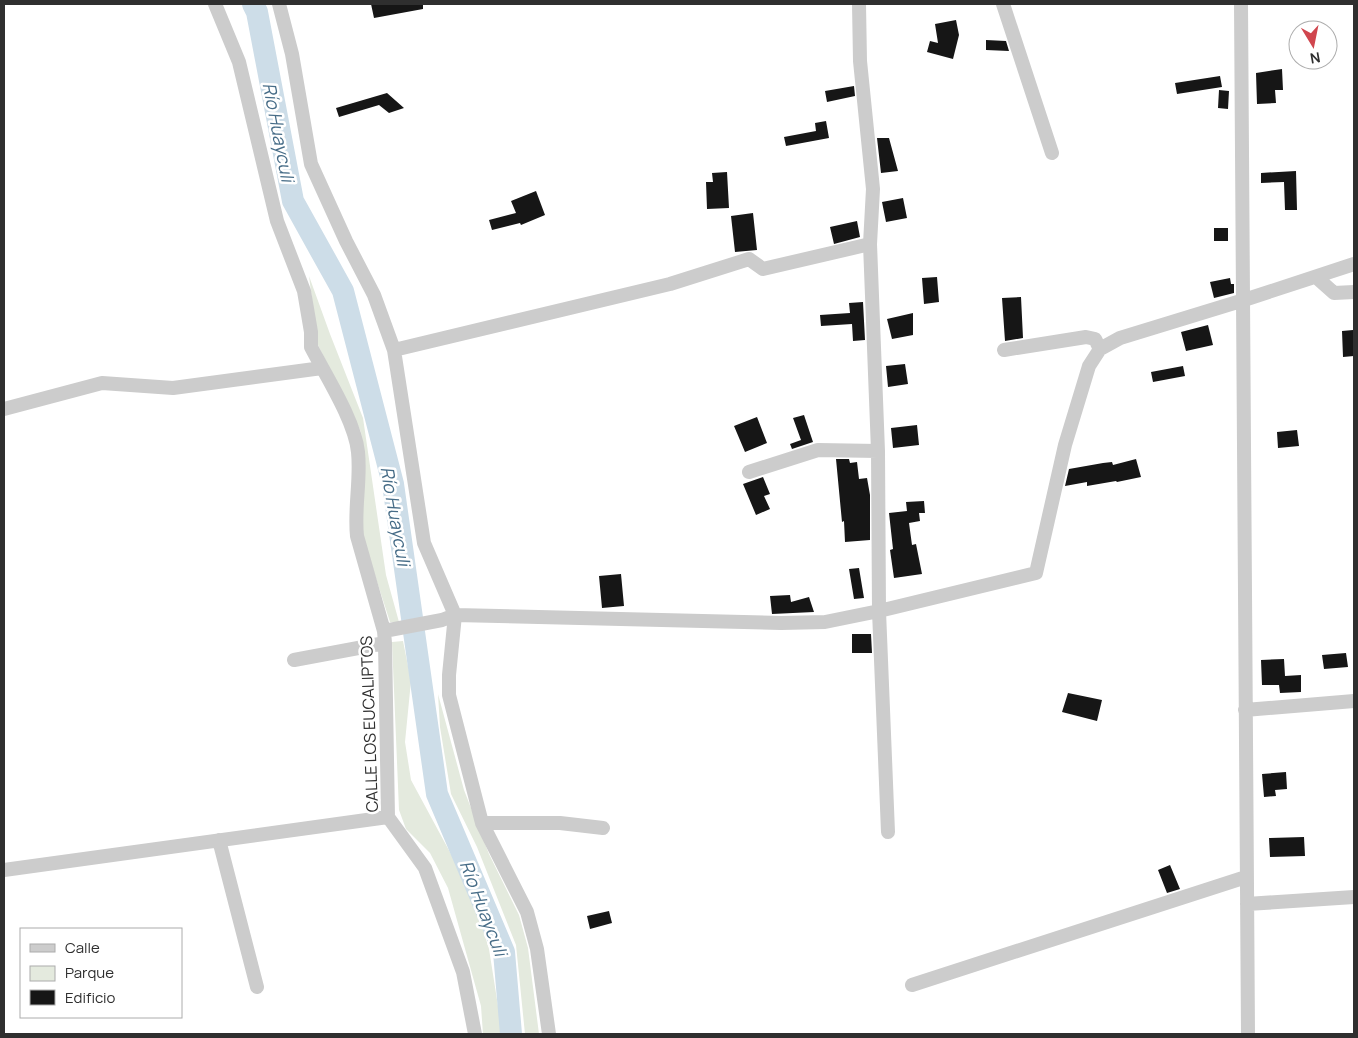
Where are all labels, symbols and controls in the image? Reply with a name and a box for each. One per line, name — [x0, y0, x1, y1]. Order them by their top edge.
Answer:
north arrow — [1288, 20, 1338, 70]
text: N — [1309, 48, 1322, 69]
water label: Río Huayculi — [258, 80, 301, 186]
water label: Río Huayculi — [375, 464, 417, 570]
street label: CALLE LOS EUCALIPTOS — [355, 635, 383, 813]
water label: Río Huayculi — [455, 857, 514, 962]
legend — [20, 928, 182, 1018]
text: Calle — [65, 937, 100, 958]
text: Parque — [65, 962, 114, 983]
text: Edificio — [65, 987, 116, 1008]

